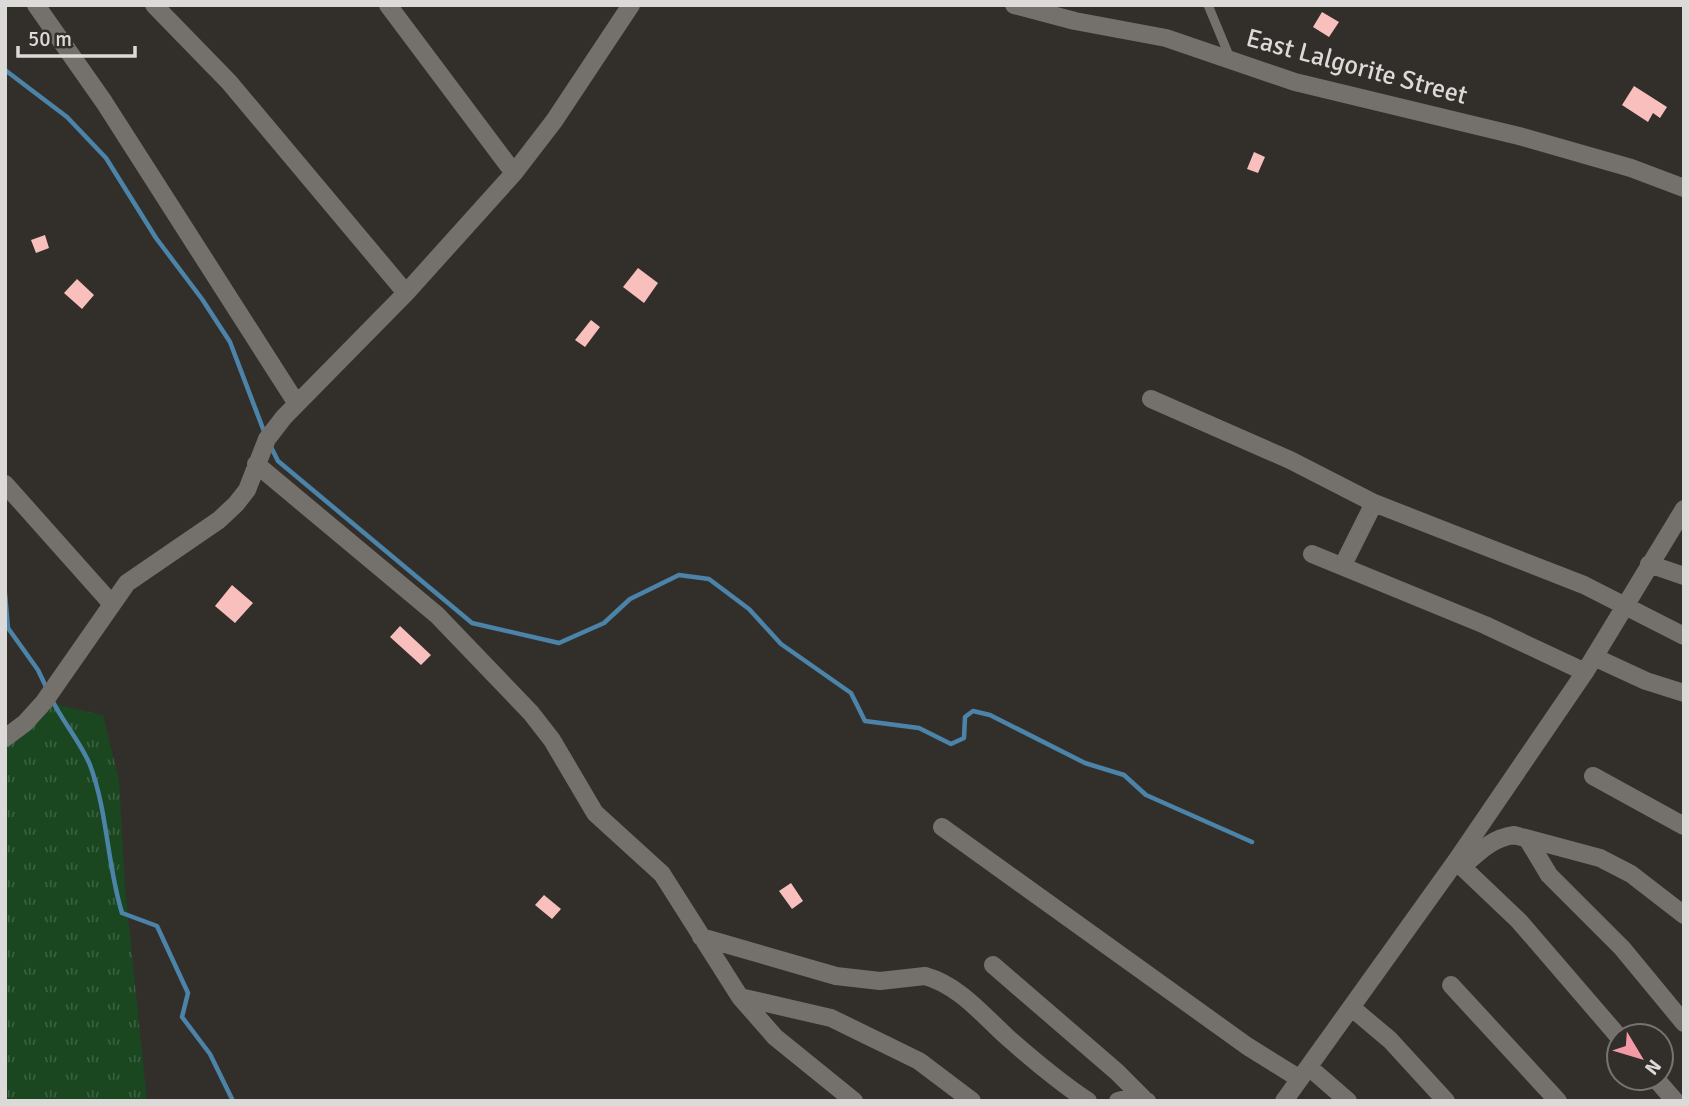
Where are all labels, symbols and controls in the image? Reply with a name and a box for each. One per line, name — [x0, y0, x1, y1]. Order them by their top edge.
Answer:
scale bar — [18, 14, 135, 58]
street label: East Lalgorite Street — [1243, 22, 1471, 112]
text: 50 m — [28, 26, 72, 52]
north arrow — [1605, 1022, 1675, 1092]
text: N — [1639, 1054, 1666, 1079]

